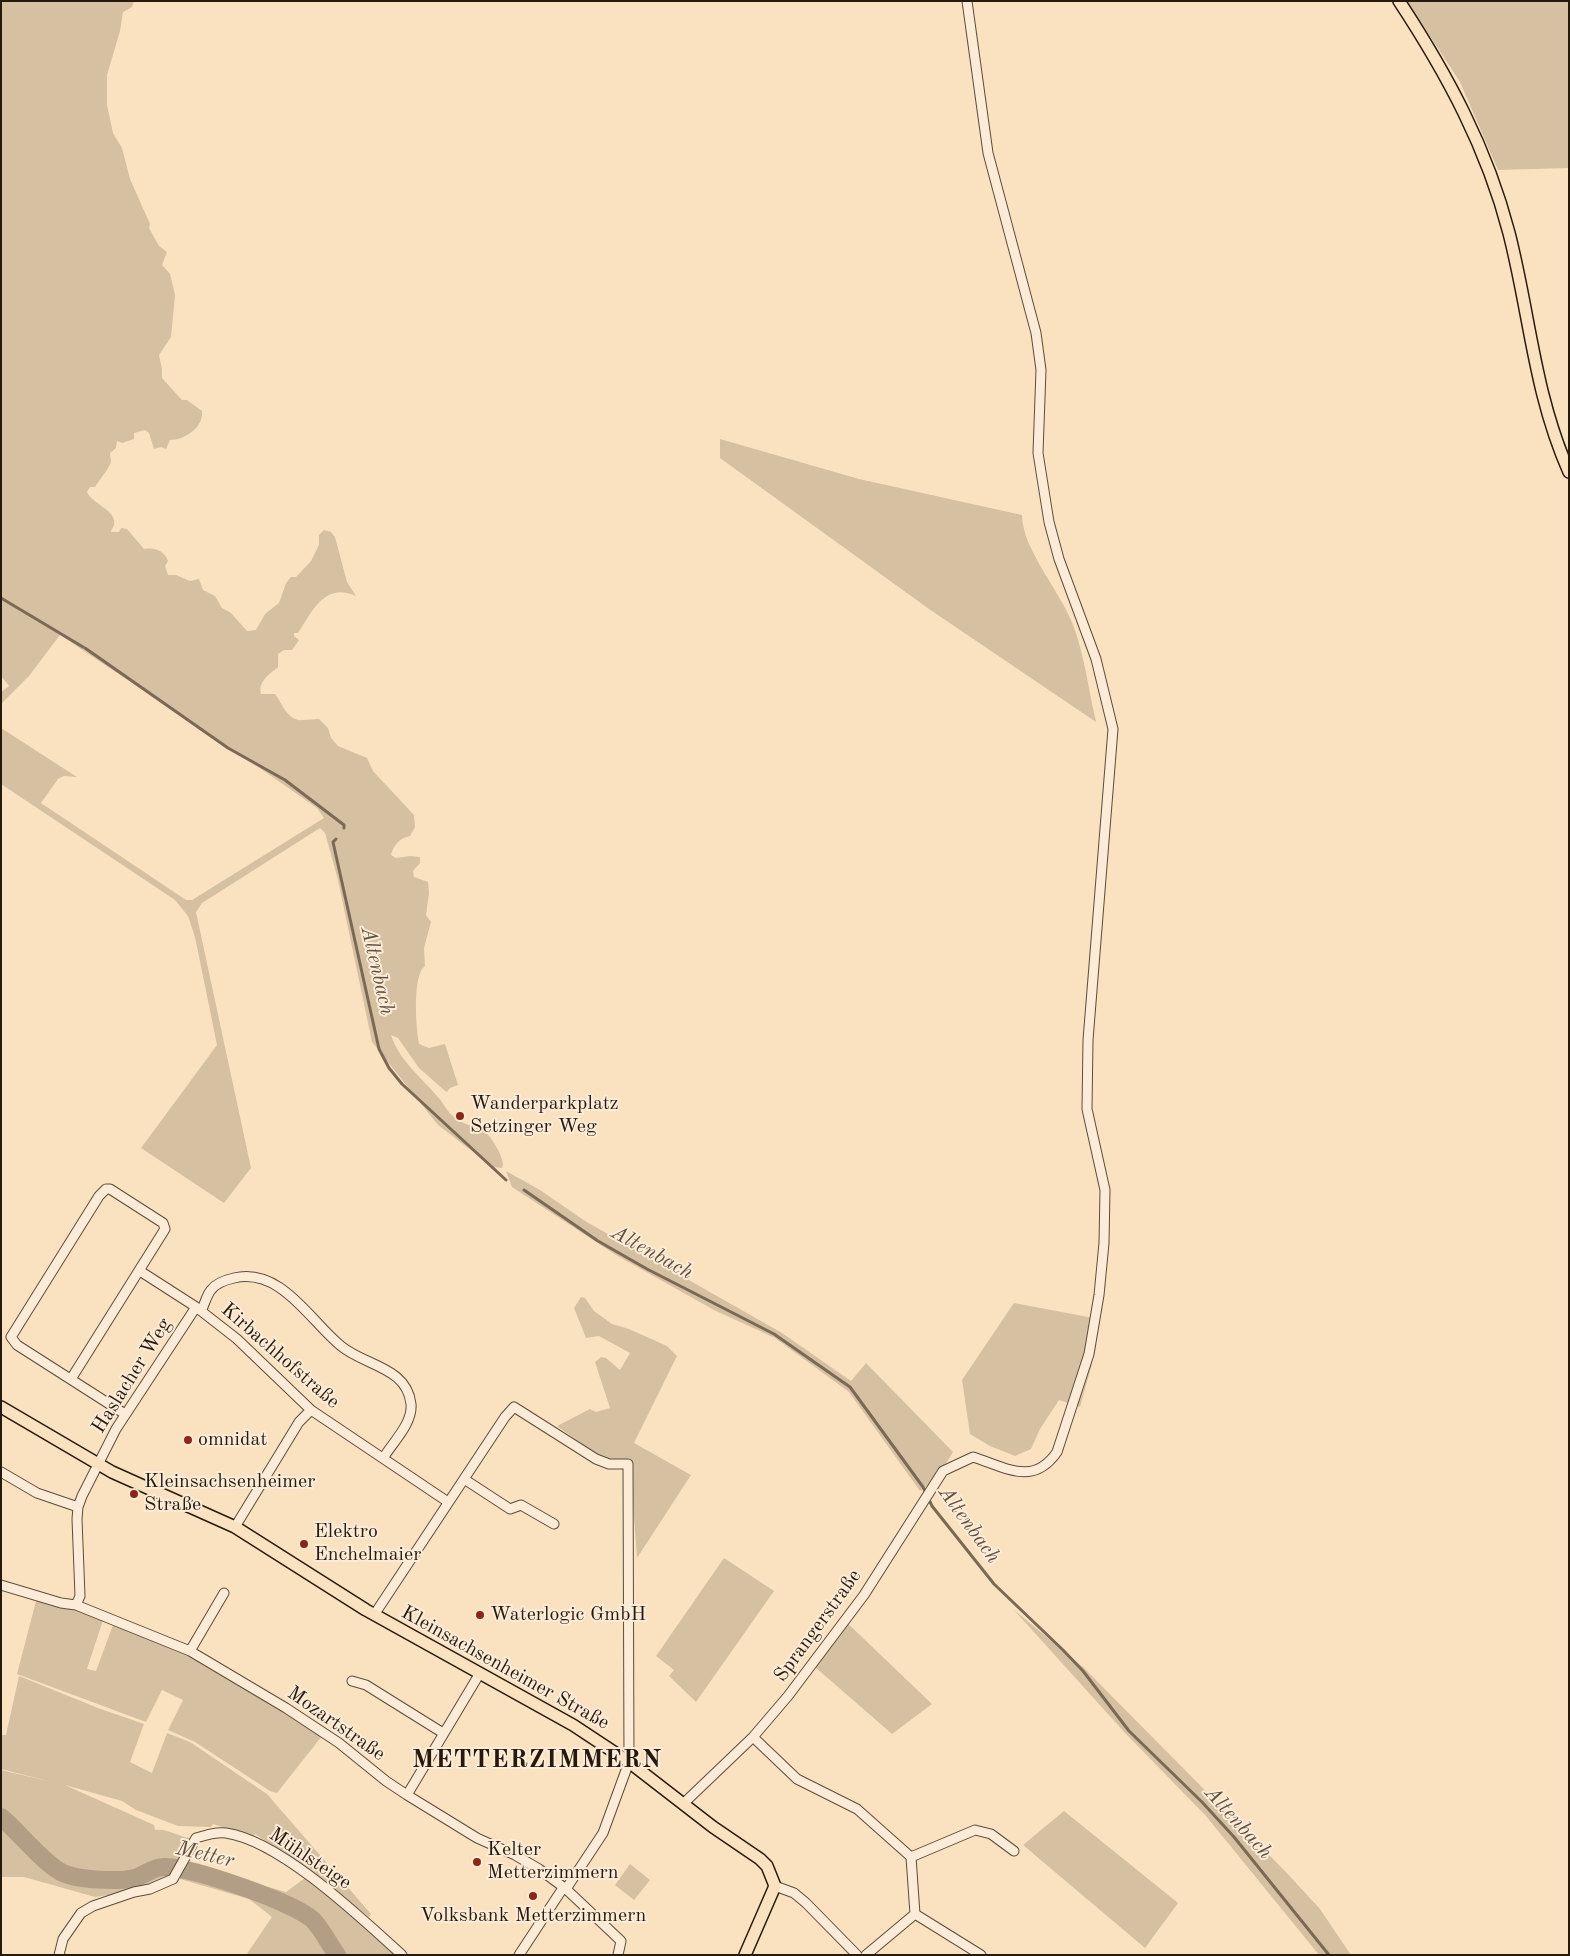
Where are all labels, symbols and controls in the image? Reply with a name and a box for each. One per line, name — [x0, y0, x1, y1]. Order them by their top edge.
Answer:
water label: Altenbach — [355, 924, 399, 1018]
place label: Wanderparkplatz Setzinger Weg — [470, 1092, 619, 1139]
marker: Wanderparkplatz Setzinger Weg — [454, 1110, 466, 1122]
water label: Altenbach — [607, 1220, 697, 1286]
street label: Kirbachhofstraße — [216, 1298, 344, 1414]
street label: Haslacher Weg — [87, 1314, 177, 1438]
place label: omnidat — [198, 1428, 267, 1452]
marker: omnidat — [182, 1434, 194, 1446]
place label: Kleinsachsenheimer Straße — [144, 1470, 316, 1517]
water label: Altenbach — [932, 1481, 1006, 1569]
marker: Kleinsachsenheimer Straße — [128, 1488, 140, 1500]
place label: Elektro Enchelmaier — [314, 1520, 421, 1567]
marker: Elektro Enchelmaier — [298, 1538, 310, 1550]
street label: Sprangerstraße — [769, 1565, 867, 1687]
street label: Kleinsachsenheimer Straße — [397, 1601, 613, 1735]
place label: Waterlogic GmbH — [490, 1603, 646, 1627]
marker: Waterlogic GmbH — [474, 1609, 486, 1621]
street label: Mozartstraße — [282, 1681, 390, 1767]
district label: METTERZIMMERN — [410, 1745, 664, 1775]
water label: Altenbach — [1199, 1781, 1277, 1865]
street label: Mühlsteige — [264, 1823, 356, 1895]
water label: Metter — [174, 1836, 236, 1874]
place label: Kelter Metterzimmern — [487, 1838, 619, 1885]
marker: Kelter Metterzimmern — [471, 1856, 483, 1868]
marker: Volksbank Metterzimmern — [527, 1890, 539, 1902]
place label: Volksbank Metterzimmern — [420, 1904, 646, 1928]

